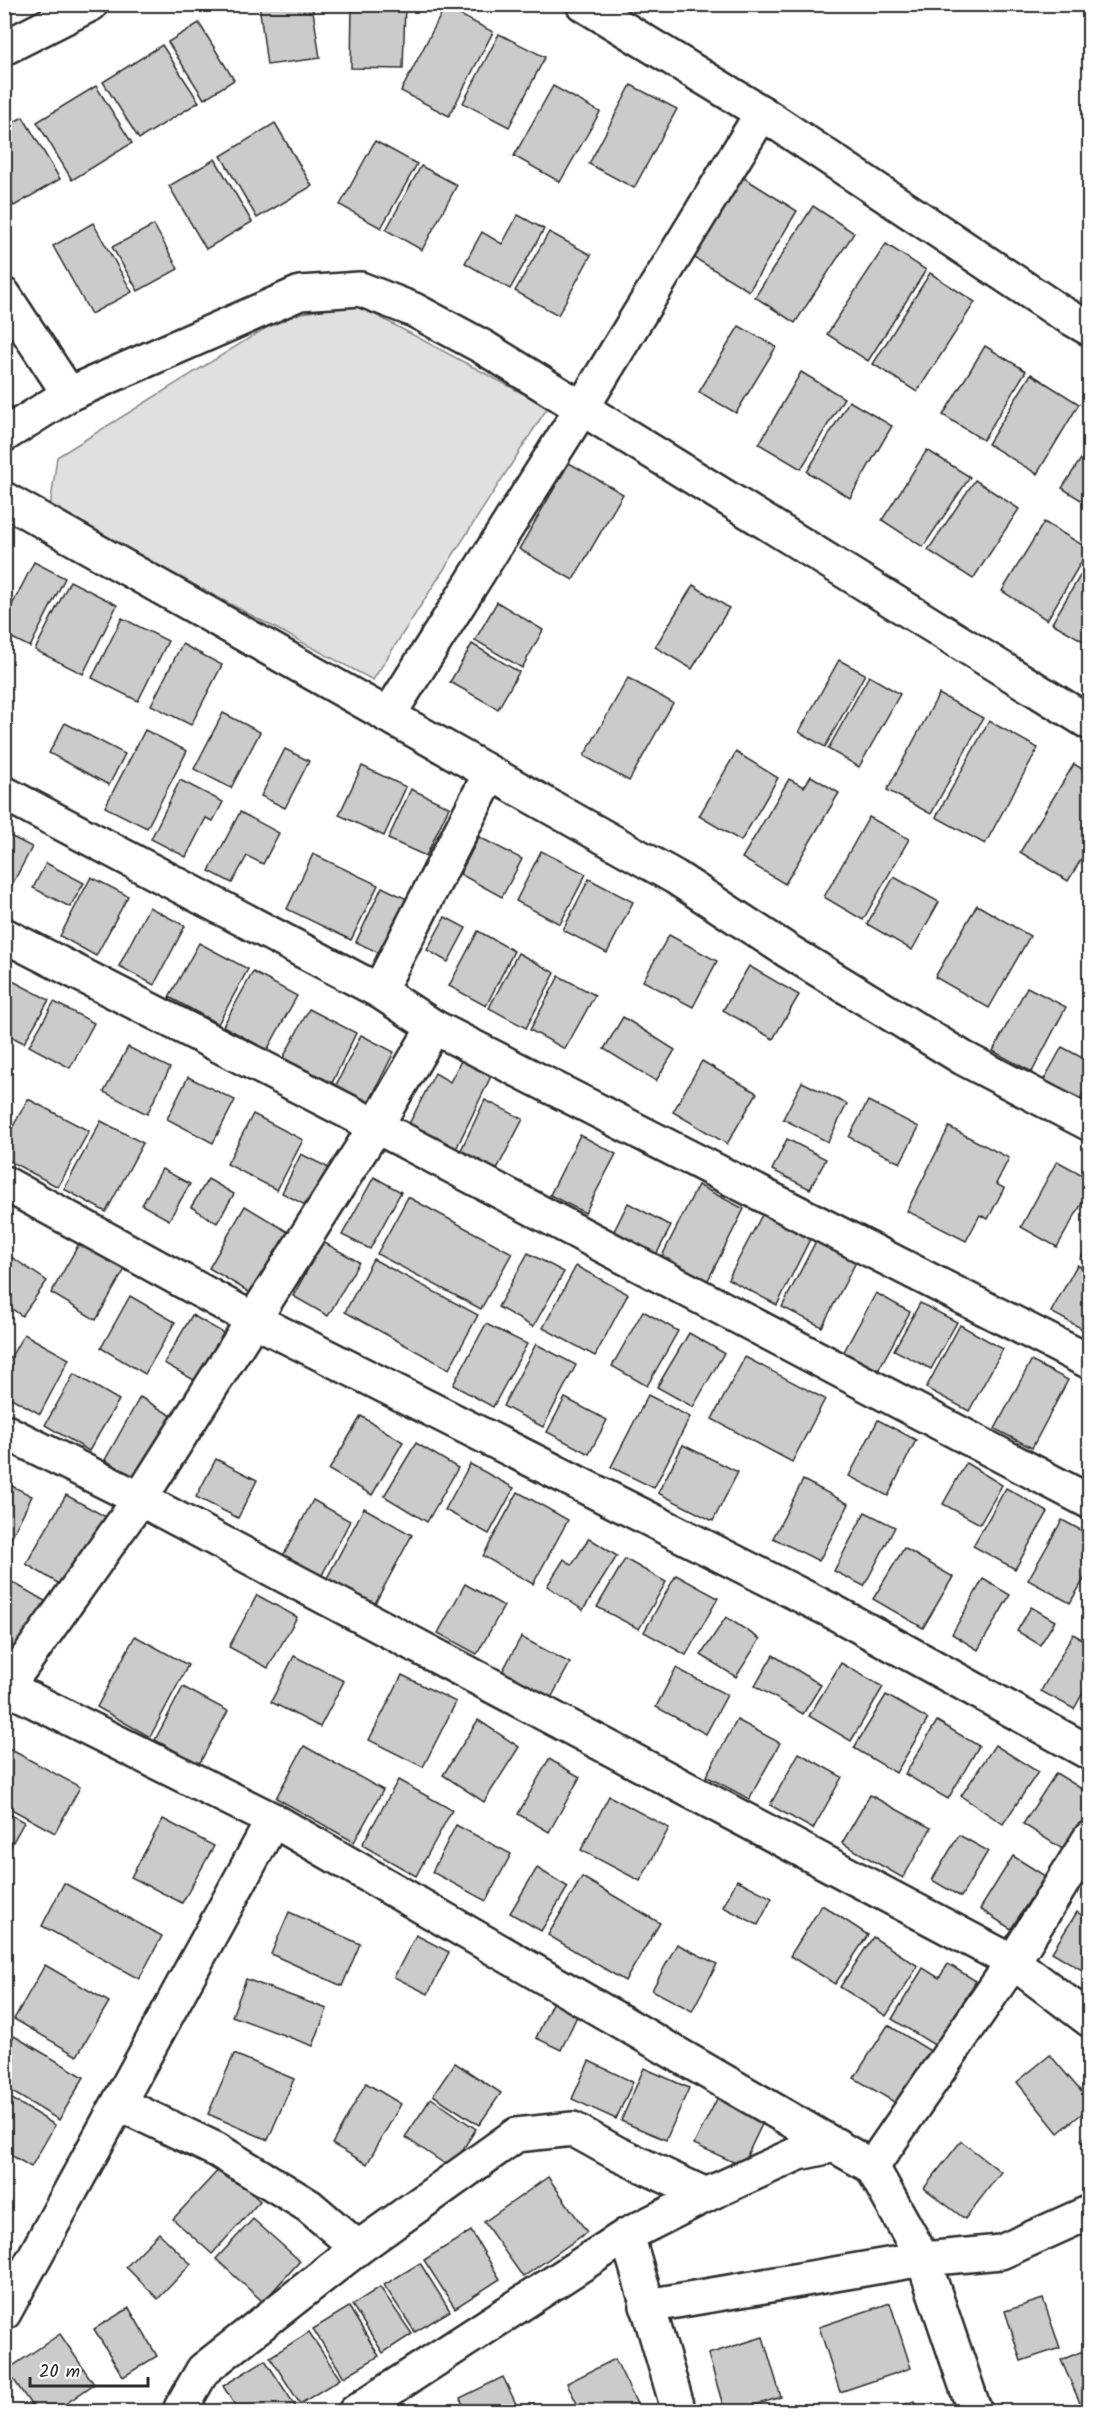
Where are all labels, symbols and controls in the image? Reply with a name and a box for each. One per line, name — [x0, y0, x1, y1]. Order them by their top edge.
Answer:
scale bar — [30, 2350, 148, 2388]
text: 20 m — [39, 2358, 80, 2387]

